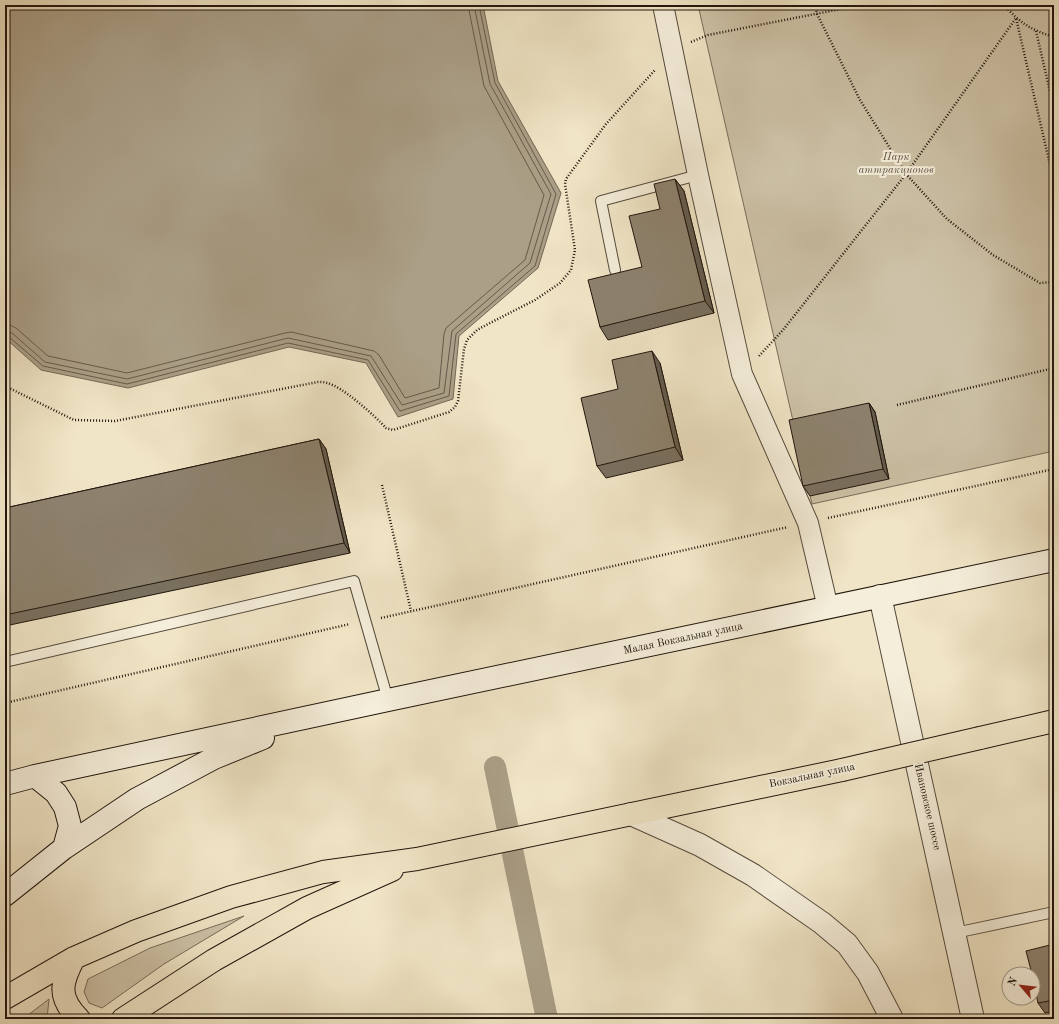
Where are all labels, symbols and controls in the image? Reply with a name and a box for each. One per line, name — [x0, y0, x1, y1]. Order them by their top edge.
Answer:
park label: Парк аттракционов — [858, 152, 934, 176]
street label: Малая Вокзальная улица — [622, 621, 744, 657]
street label: Вокзальная улица — [768, 761, 856, 790]
street label: Ивановское шоссе — [912, 763, 942, 851]
north arrow — [1001, 966, 1041, 1006]
text: N — [1007, 975, 1021, 988]

